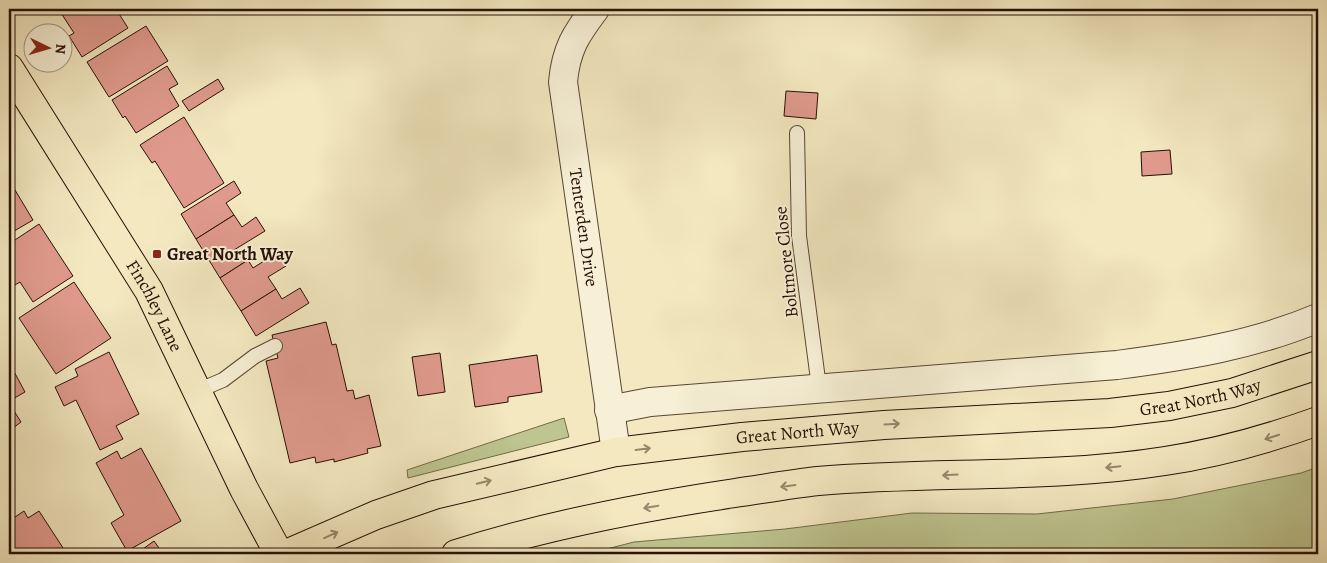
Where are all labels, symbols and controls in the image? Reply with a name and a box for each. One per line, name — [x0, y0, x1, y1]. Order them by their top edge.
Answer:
north arrow — [22, 22, 72, 72]
text: N — [51, 43, 70, 55]
street label: Tenterden Drive — [564, 167, 604, 288]
street label: Boltmore Close — [768, 205, 804, 319]
place label: Great North Way — [167, 242, 294, 266]
marker: Great North Way — [151, 248, 163, 260]
street label: Finchley Lane — [120, 255, 188, 356]
street label: Great North Way — [1139, 372, 1265, 421]
street label: Great North Way — [735, 415, 861, 450]
one-way arrow — [884, 420, 900, 429]
one-way arrow — [1265, 433, 1280, 442]
one-way arrow — [635, 444, 651, 454]
one-way arrow — [1105, 462, 1121, 472]
one-way arrow — [943, 471, 959, 480]
one-way arrow — [476, 477, 492, 487]
one-way arrow — [781, 481, 797, 491]
one-way arrow — [644, 502, 660, 512]
one-way arrow — [323, 529, 338, 539]

